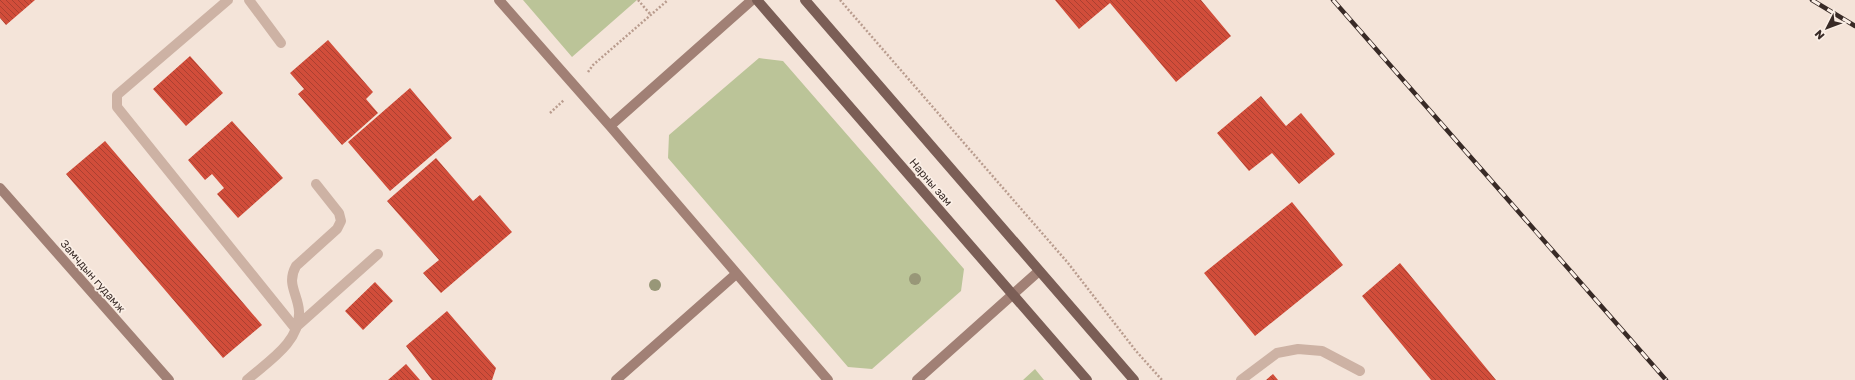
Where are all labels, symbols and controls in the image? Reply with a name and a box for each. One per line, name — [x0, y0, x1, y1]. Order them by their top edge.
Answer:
north arrow — [1807, 8, 1847, 48]
text: N — [1812, 28, 1827, 42]
street label: Нарны зам — [907, 155, 956, 208]
street label: Замчдын гудамж — [58, 237, 129, 315]

